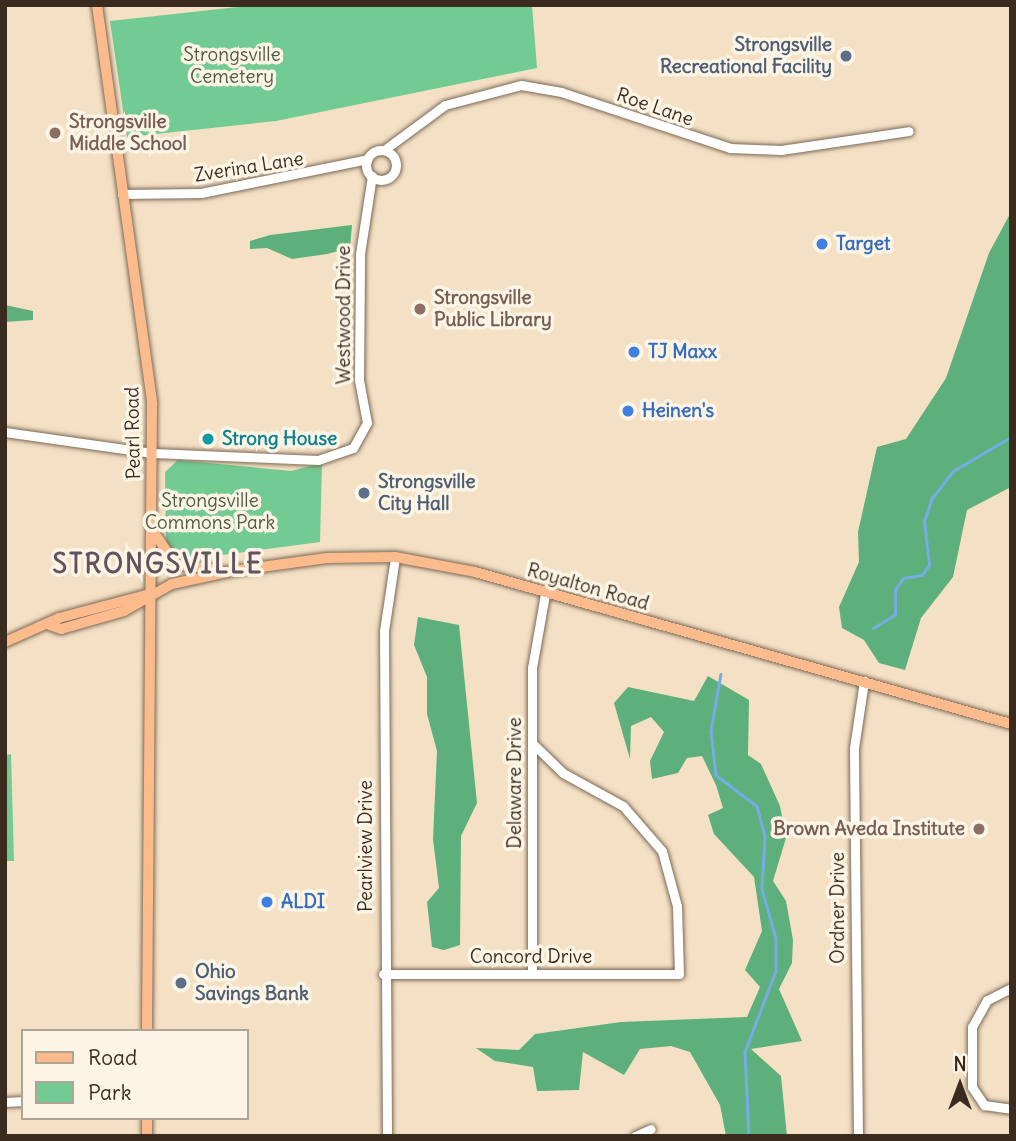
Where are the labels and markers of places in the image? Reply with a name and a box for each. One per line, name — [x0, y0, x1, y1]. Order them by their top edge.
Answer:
place label: Strongsville Recreational Facility — [660, 34, 832, 78]
marker: Strongsville Recreational Facility — [838, 48, 854, 64]
place label: Strongsville Middle School — [69, 111, 187, 155]
marker: Strongsville Middle School — [47, 125, 63, 141]
place label: Target — [836, 233, 890, 255]
marker: Target — [814, 236, 830, 252]
place label: Strongsville Public Library — [434, 287, 552, 331]
marker: Strongsville Public Library — [412, 301, 428, 317]
place label: TJ Maxx — [648, 341, 717, 363]
marker: TJ Maxx — [626, 344, 642, 360]
place label: Heinen's — [642, 400, 714, 422]
marker: Heinen's — [620, 403, 636, 419]
place label: Strong House — [222, 428, 337, 450]
marker: Strong House — [200, 431, 216, 447]
place label: Strongsville City Hall — [378, 471, 475, 515]
marker: Strongsville City Hall — [356, 485, 372, 501]
place label: Brown Aveda Institute — [773, 818, 965, 840]
marker: Brown Aveda Institute — [971, 821, 987, 837]
place label: ALDI — [281, 891, 325, 913]
marker: ALDI — [259, 894, 275, 910]
place label: Ohio Savings Bank — [195, 961, 309, 1005]
marker: Ohio Savings Bank — [173, 975, 189, 991]

